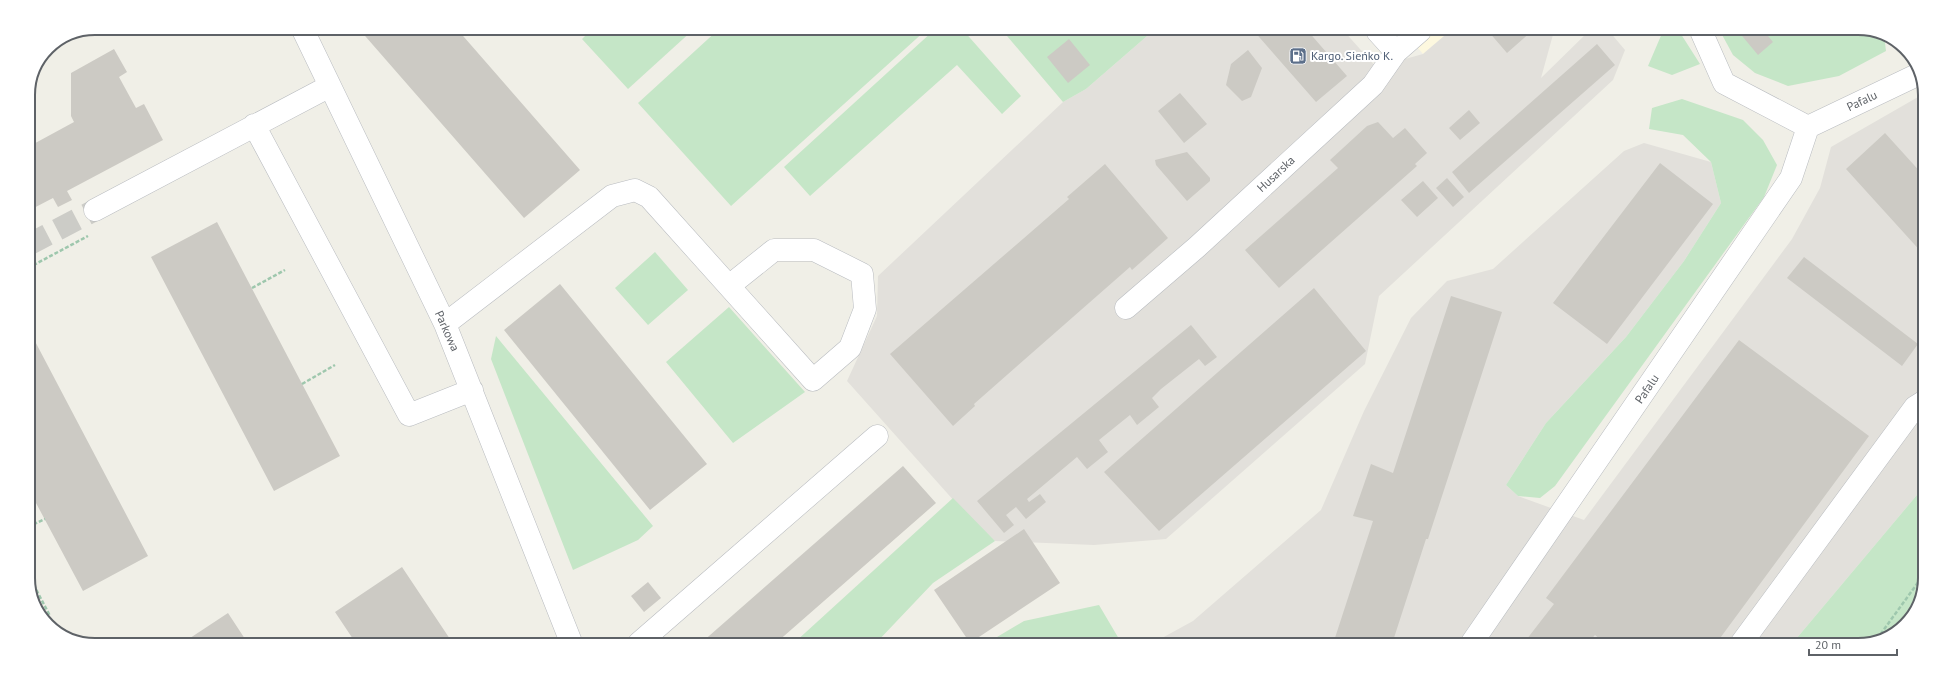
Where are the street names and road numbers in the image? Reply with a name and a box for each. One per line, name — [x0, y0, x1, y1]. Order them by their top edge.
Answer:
street label: Pafalu — [1844, 87, 1879, 114]
street label: Husarska — [1254, 152, 1298, 195]
street label: Parkowa — [432, 308, 463, 354]
street label: Pafalu — [1631, 371, 1662, 406]

